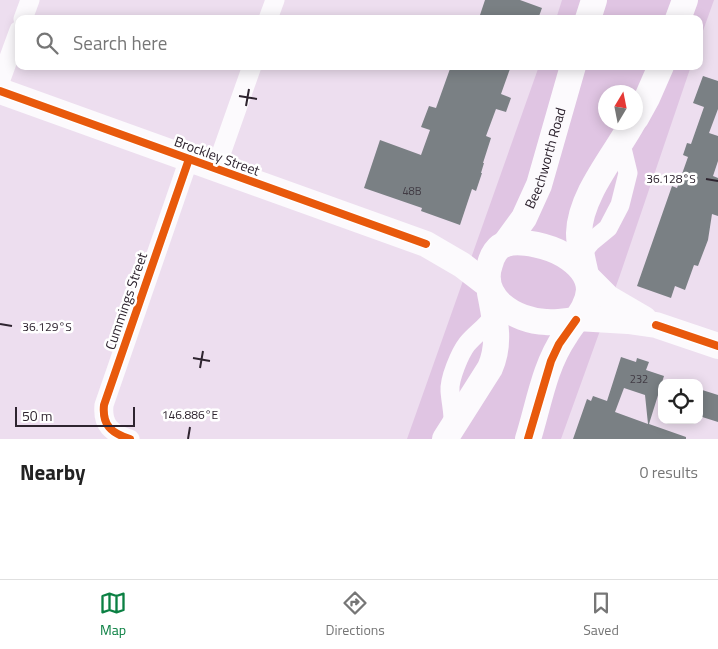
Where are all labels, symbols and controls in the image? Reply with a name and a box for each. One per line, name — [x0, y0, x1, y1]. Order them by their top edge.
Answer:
search box — [15, 15, 703, 70]
text: Search here — [73, 28, 167, 57]
icon: search — [33, 29, 61, 57]
north arrow — [598, 85, 643, 130]
street label: Beechworth Road — [519, 105, 571, 212]
street label: Brockley Street — [171, 130, 263, 181]
text: 36.128°S — [646, 169, 696, 188]
house number: 48B — [402, 183, 422, 199]
street label: Cummings Street — [99, 249, 152, 352]
text: 36.129°S — [22, 317, 72, 336]
house number: 232 — [630, 371, 648, 387]
map controls — [658, 379, 703, 424]
button: locate — [658, 379, 703, 424]
scale bar — [15, 404, 135, 427]
text: 50 m — [22, 405, 52, 426]
text: 146.886°E — [162, 405, 218, 424]
text: Nearby — [20, 456, 85, 488]
text: 0 results — [639, 460, 698, 484]
tab: Map — [99, 589, 127, 640]
tab: Directions — [325, 589, 385, 640]
tab: Saved — [583, 589, 619, 640]

